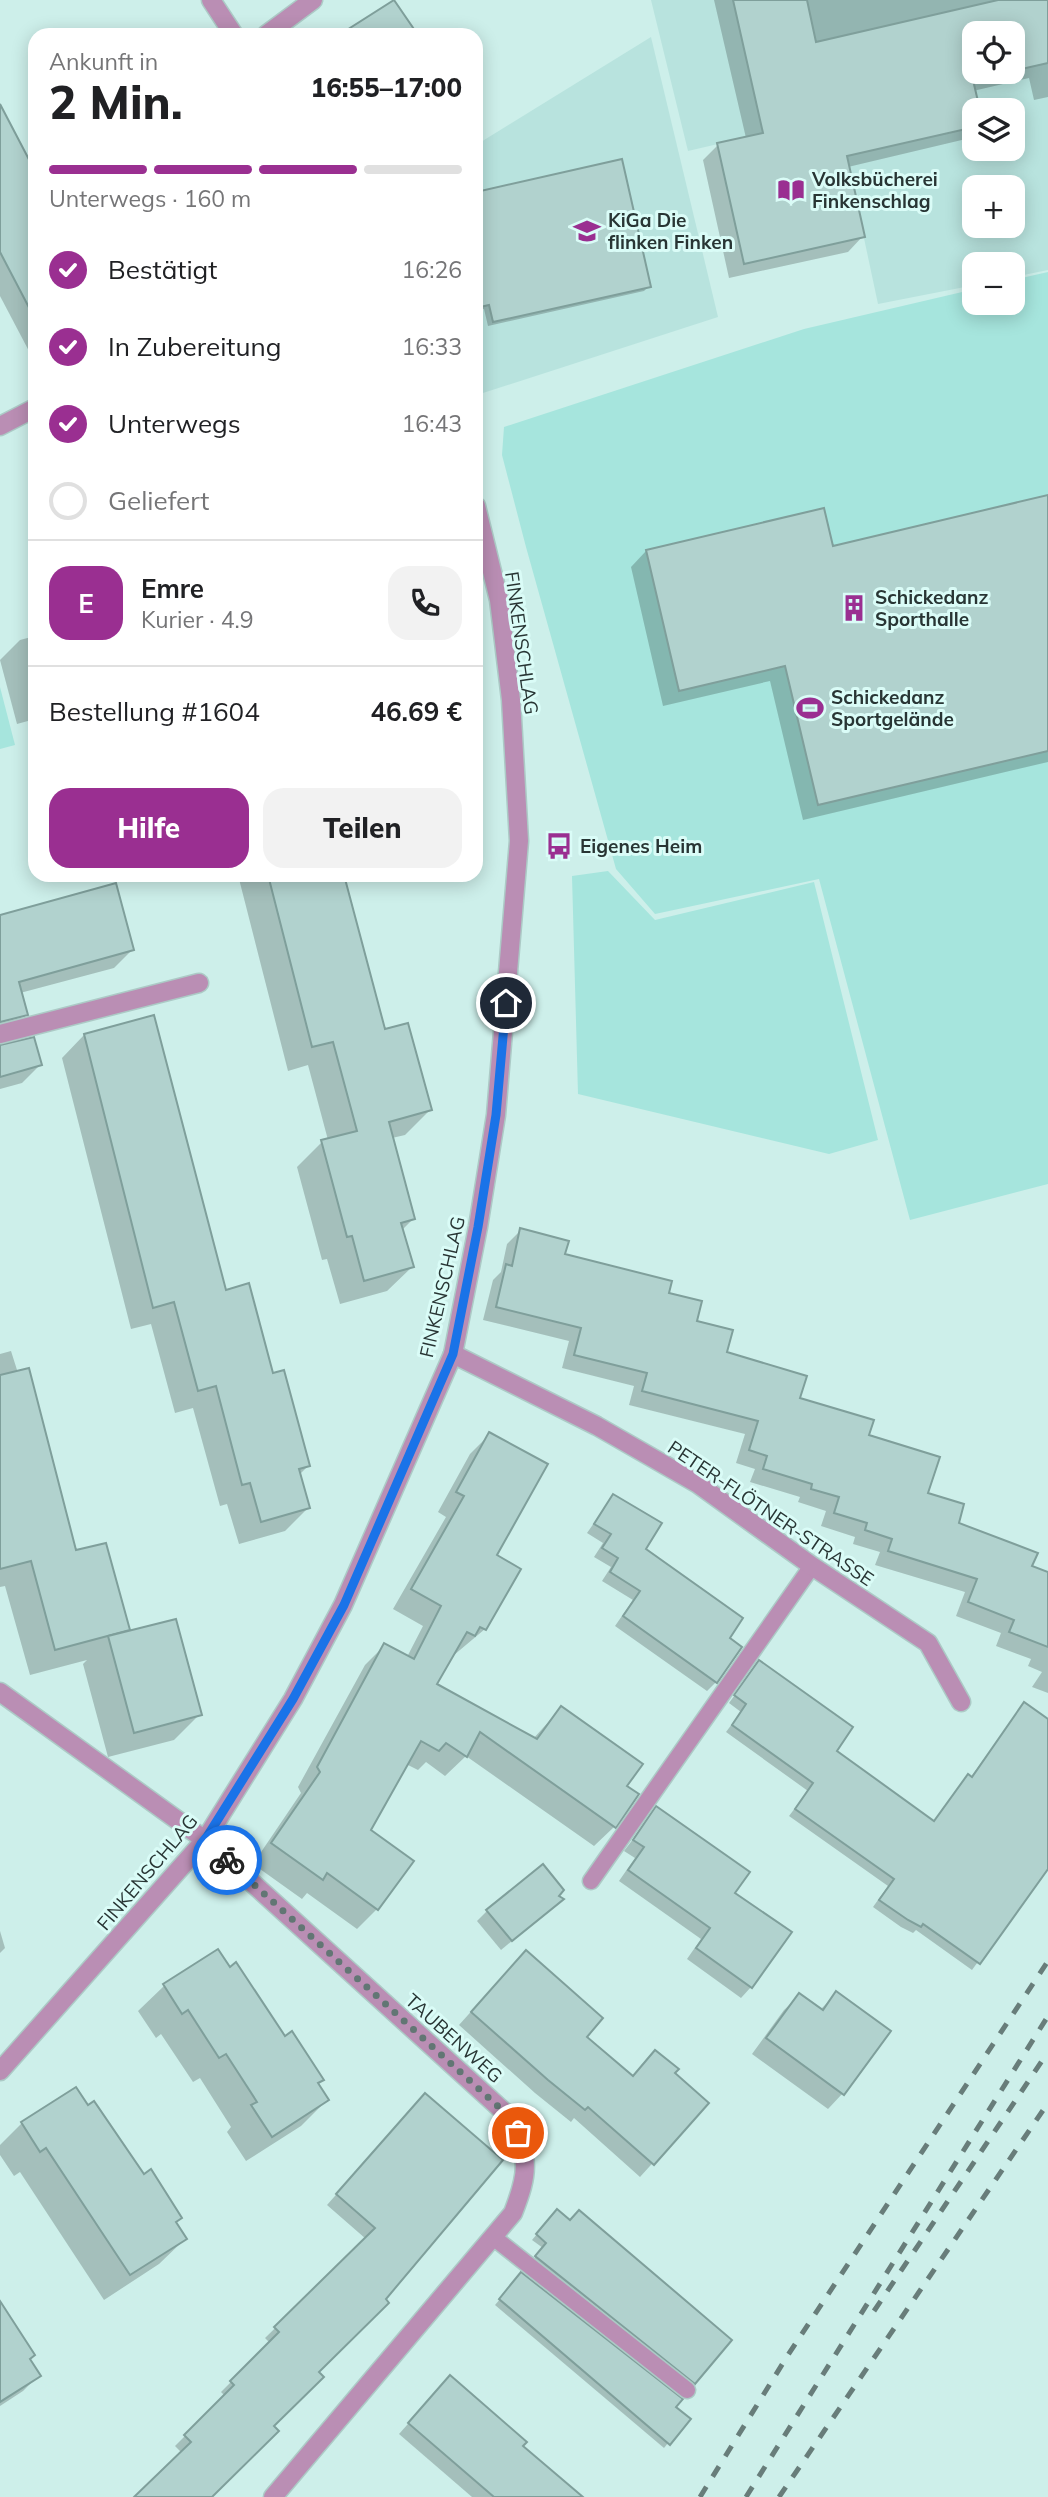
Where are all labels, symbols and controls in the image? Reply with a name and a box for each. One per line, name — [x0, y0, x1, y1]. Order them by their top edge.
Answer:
map controls — [962, 21, 1025, 315]
button: locate — [962, 21, 1025, 84]
text: Ankunft in — [49, 47, 158, 76]
text: 16:55–17:00 — [311, 71, 462, 104]
text: 2 Min. — [49, 73, 183, 131]
button: layers — [962, 98, 1025, 161]
place label: Volksbücherei Finkenschlag — [811, 167, 938, 213]
library icon: Volksbücherei Finkenschlag — [776, 175, 806, 205]
button: + — [962, 175, 1025, 238]
text: Unterwegs · 160 m — [49, 184, 251, 213]
place label: KiGa Die flinken Finken — [608, 208, 733, 254]
school or university icon: KiGa Die flinken Finken — [572, 216, 602, 246]
icon: check — [49, 251, 87, 289]
button: − — [962, 252, 1025, 315]
text: Bestätigt — [108, 253, 217, 286]
text: 16:26 — [402, 255, 462, 284]
icon: check — [49, 328, 87, 366]
text: In Zubereitung — [108, 330, 281, 363]
text: 16:33 — [402, 332, 462, 361]
icon: check — [49, 405, 87, 443]
text: Unterwegs — [108, 407, 241, 440]
text: 16:43 — [402, 409, 462, 438]
text: Geliefert — [108, 484, 209, 517]
button: phone — [388, 566, 462, 640]
street label: FINKENSCHLAG — [500, 570, 544, 716]
text: Emre — [141, 572, 204, 605]
place label: Schickedanz Sporthalle — [875, 585, 989, 631]
text: E — [78, 587, 94, 620]
building icon: Schickedanz Sporthalle — [839, 593, 869, 623]
text: Kurier · 4.9 — [141, 605, 253, 634]
place label: Schickedanz Sportgelände — [831, 685, 954, 731]
sports icon: Schickedanz Sportgelände — [795, 693, 825, 723]
text: Bestellung #1604 — [49, 695, 260, 728]
text: 46.69 € — [370, 695, 462, 728]
button: Hilfe — [49, 788, 249, 868]
button: Teilen — [263, 788, 462, 868]
bus stop icon: Eigenes Heim — [544, 831, 574, 861]
place label: Eigenes Heim — [580, 834, 702, 858]
pin — [476, 973, 536, 1033]
icon: home — [487, 984, 525, 1022]
street label: FINKENSCHLAG — [414, 1214, 470, 1360]
street label: PETER-FLÖTNER-STRASSE — [663, 1435, 879, 1591]
street label: FINKENSCHLAG — [91, 1809, 203, 1935]
courier — [192, 1825, 262, 1895]
icon: bike — [208, 1841, 246, 1879]
street label: TAUBENWEG — [401, 1988, 507, 2088]
pin — [488, 2103, 548, 2163]
icon: bag — [499, 2114, 537, 2152]

